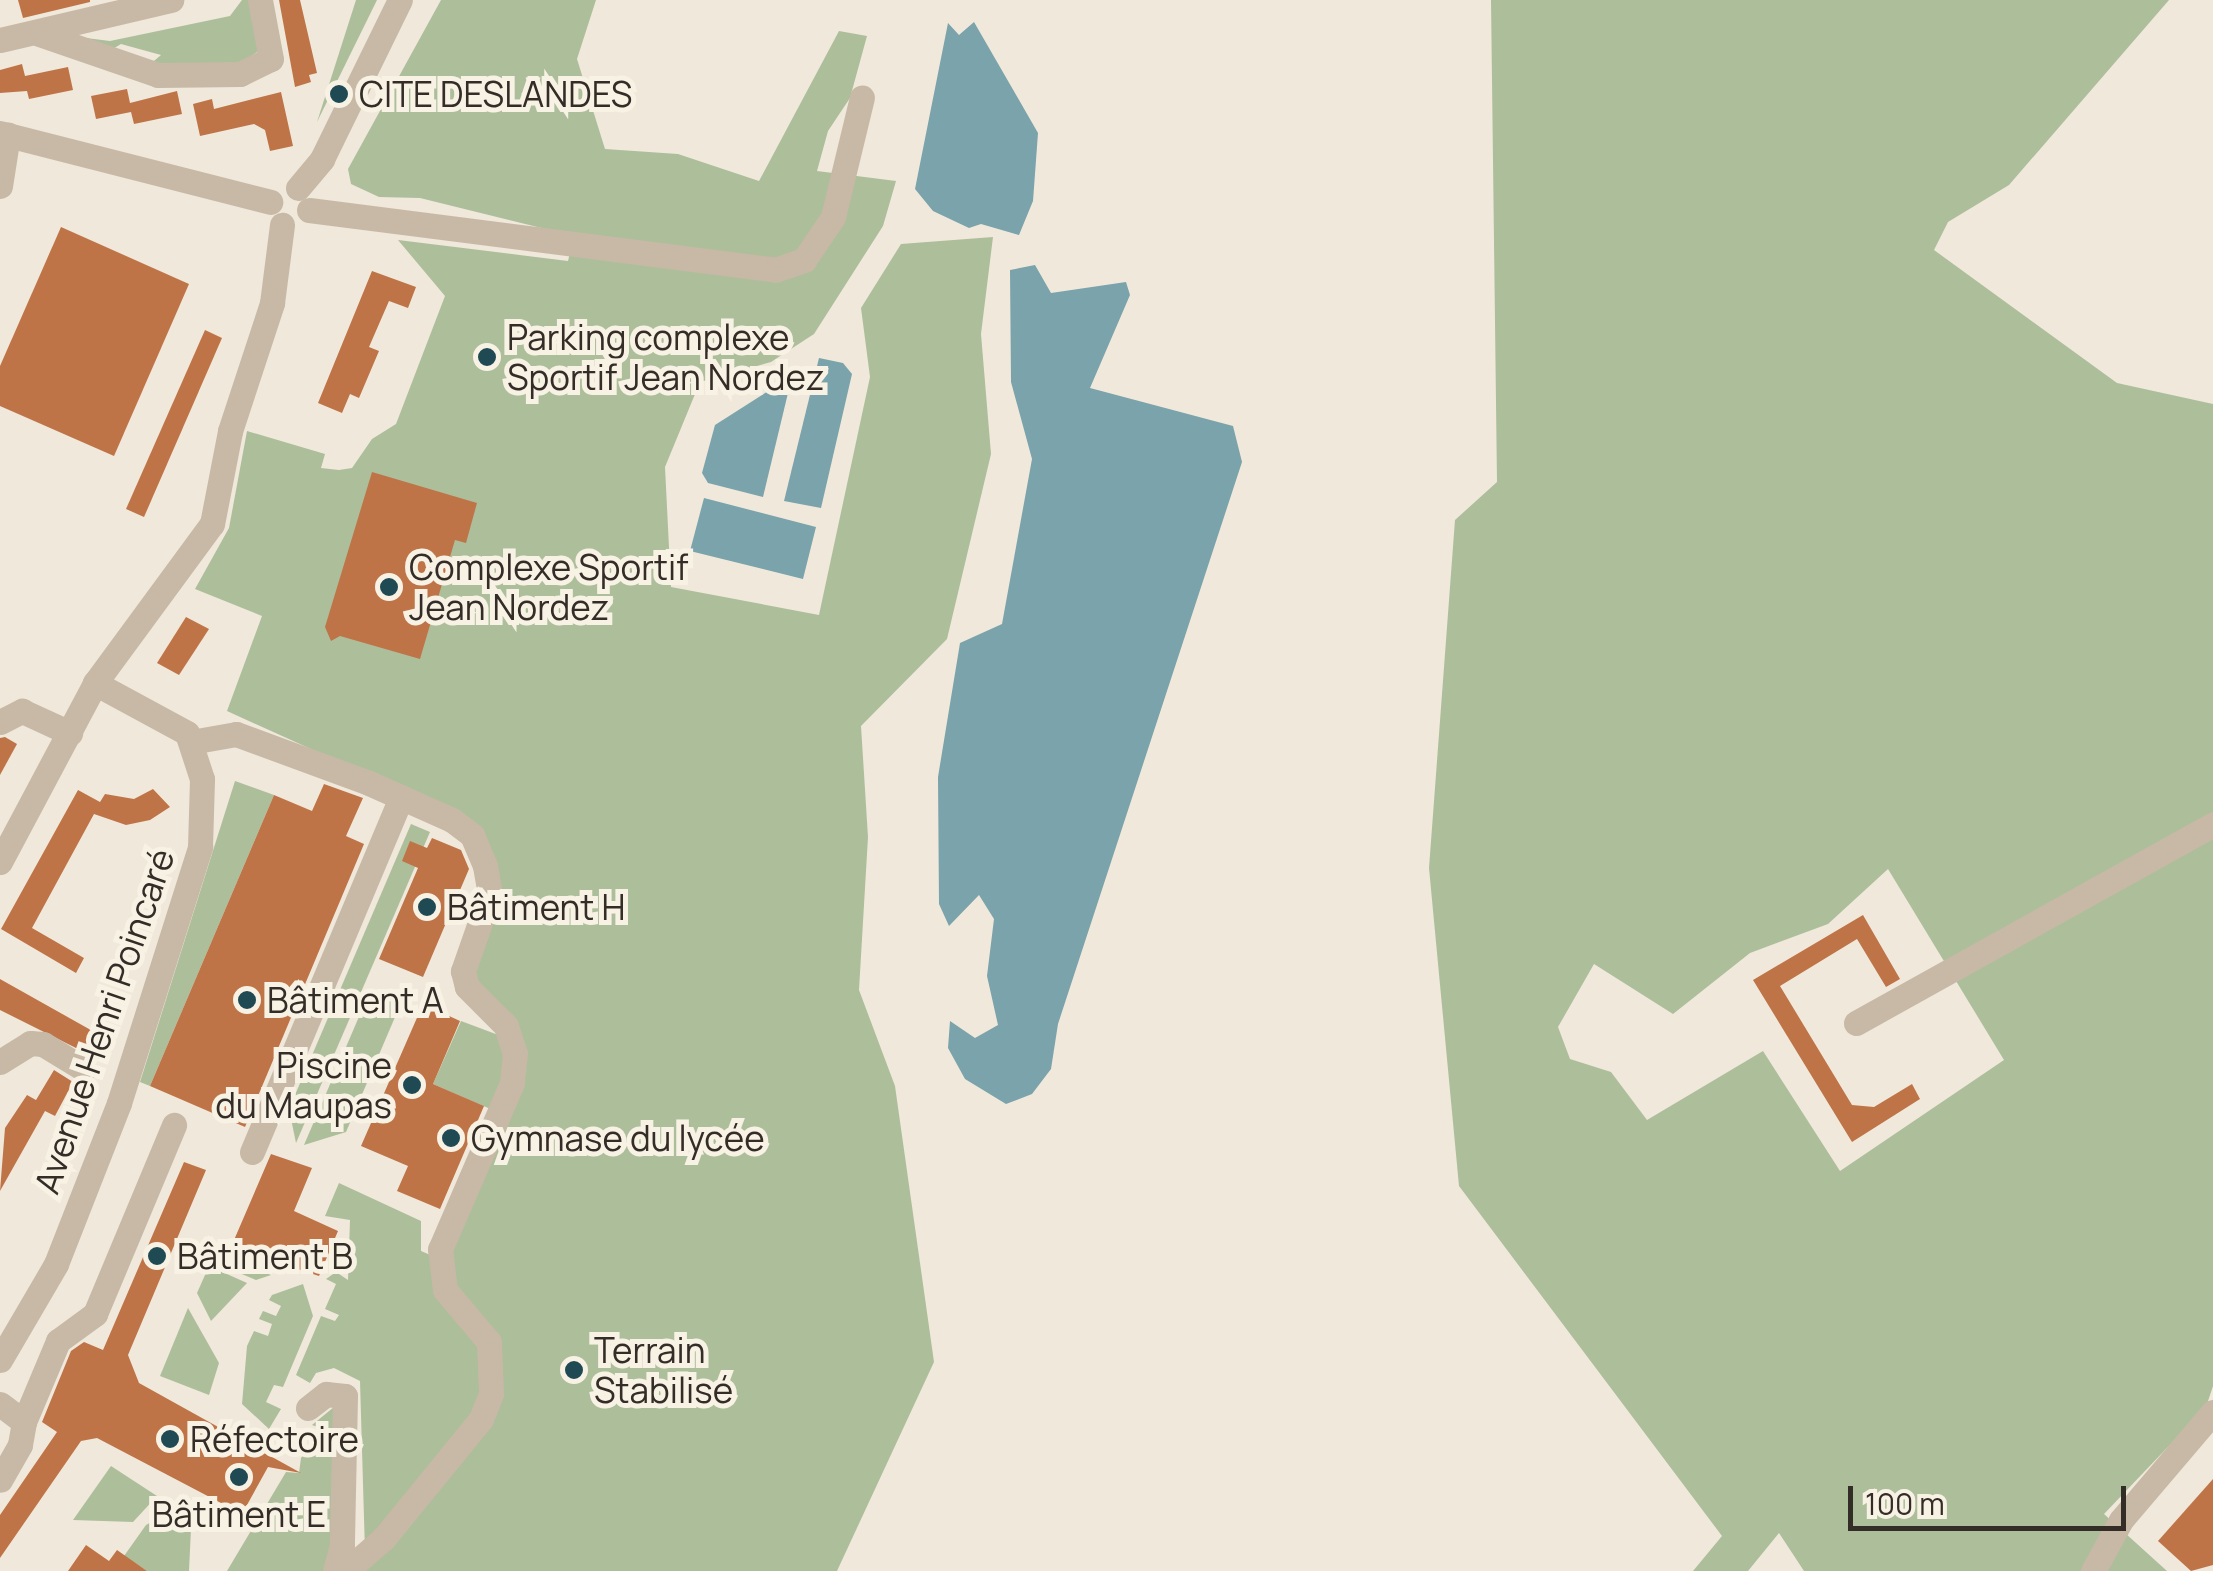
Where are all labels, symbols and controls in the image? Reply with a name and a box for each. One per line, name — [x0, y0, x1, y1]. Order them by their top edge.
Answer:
place label: CITE DESLANDES — [359, 73, 632, 115]
marker: CITE DESLANDES — [328, 83, 350, 105]
place label: Parking complexe Sportif Jean Nordez — [507, 316, 824, 398]
marker: Parking complexe Sportif Jean Nordez — [476, 346, 498, 368]
place label: Complexe Sportif Jean Nordez — [409, 546, 688, 628]
marker: Complexe Sportif Jean Nordez — [378, 576, 400, 598]
street label: Avenue Henri Poincaré — [25, 843, 183, 1199]
place label: Bâtiment H — [447, 886, 625, 928]
marker: Bâtiment H — [416, 896, 438, 918]
place label: Bâtiment A — [267, 979, 444, 1021]
marker: Bâtiment A — [236, 989, 258, 1011]
place label: Piscine du Maupas — [215, 1044, 392, 1126]
marker: Piscine du Maupas — [401, 1074, 423, 1096]
place label: Gymnase du lycée — [471, 1117, 765, 1159]
marker: Gymnase du lycée — [440, 1127, 462, 1149]
place label: Bâtiment B — [177, 1235, 353, 1277]
marker: Bâtiment B — [146, 1245, 168, 1267]
place label: Terrain Stabilisé — [594, 1329, 733, 1411]
marker: Terrain Stabilisé — [563, 1359, 585, 1381]
place label: Réfectoire — [190, 1418, 359, 1460]
marker: Réfectoire — [159, 1428, 181, 1450]
marker: Bâtiment E — [228, 1466, 250, 1488]
scale bar — [1853, 1466, 2130, 1528]
text: 100 m — [1865, 1483, 1945, 1524]
place label: Bâtiment E — [152, 1493, 326, 1535]

